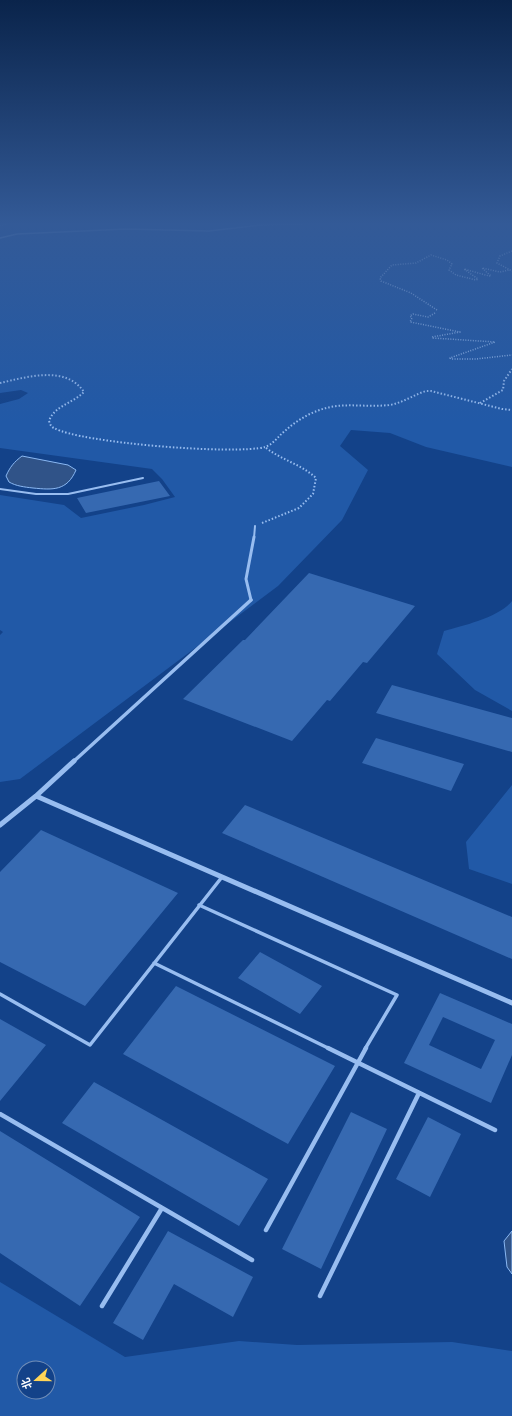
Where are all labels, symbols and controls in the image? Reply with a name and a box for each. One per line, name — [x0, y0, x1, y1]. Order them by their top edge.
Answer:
north arrow — [16, 1360, 56, 1400]
text: 北 — [18, 1376, 35, 1391]

